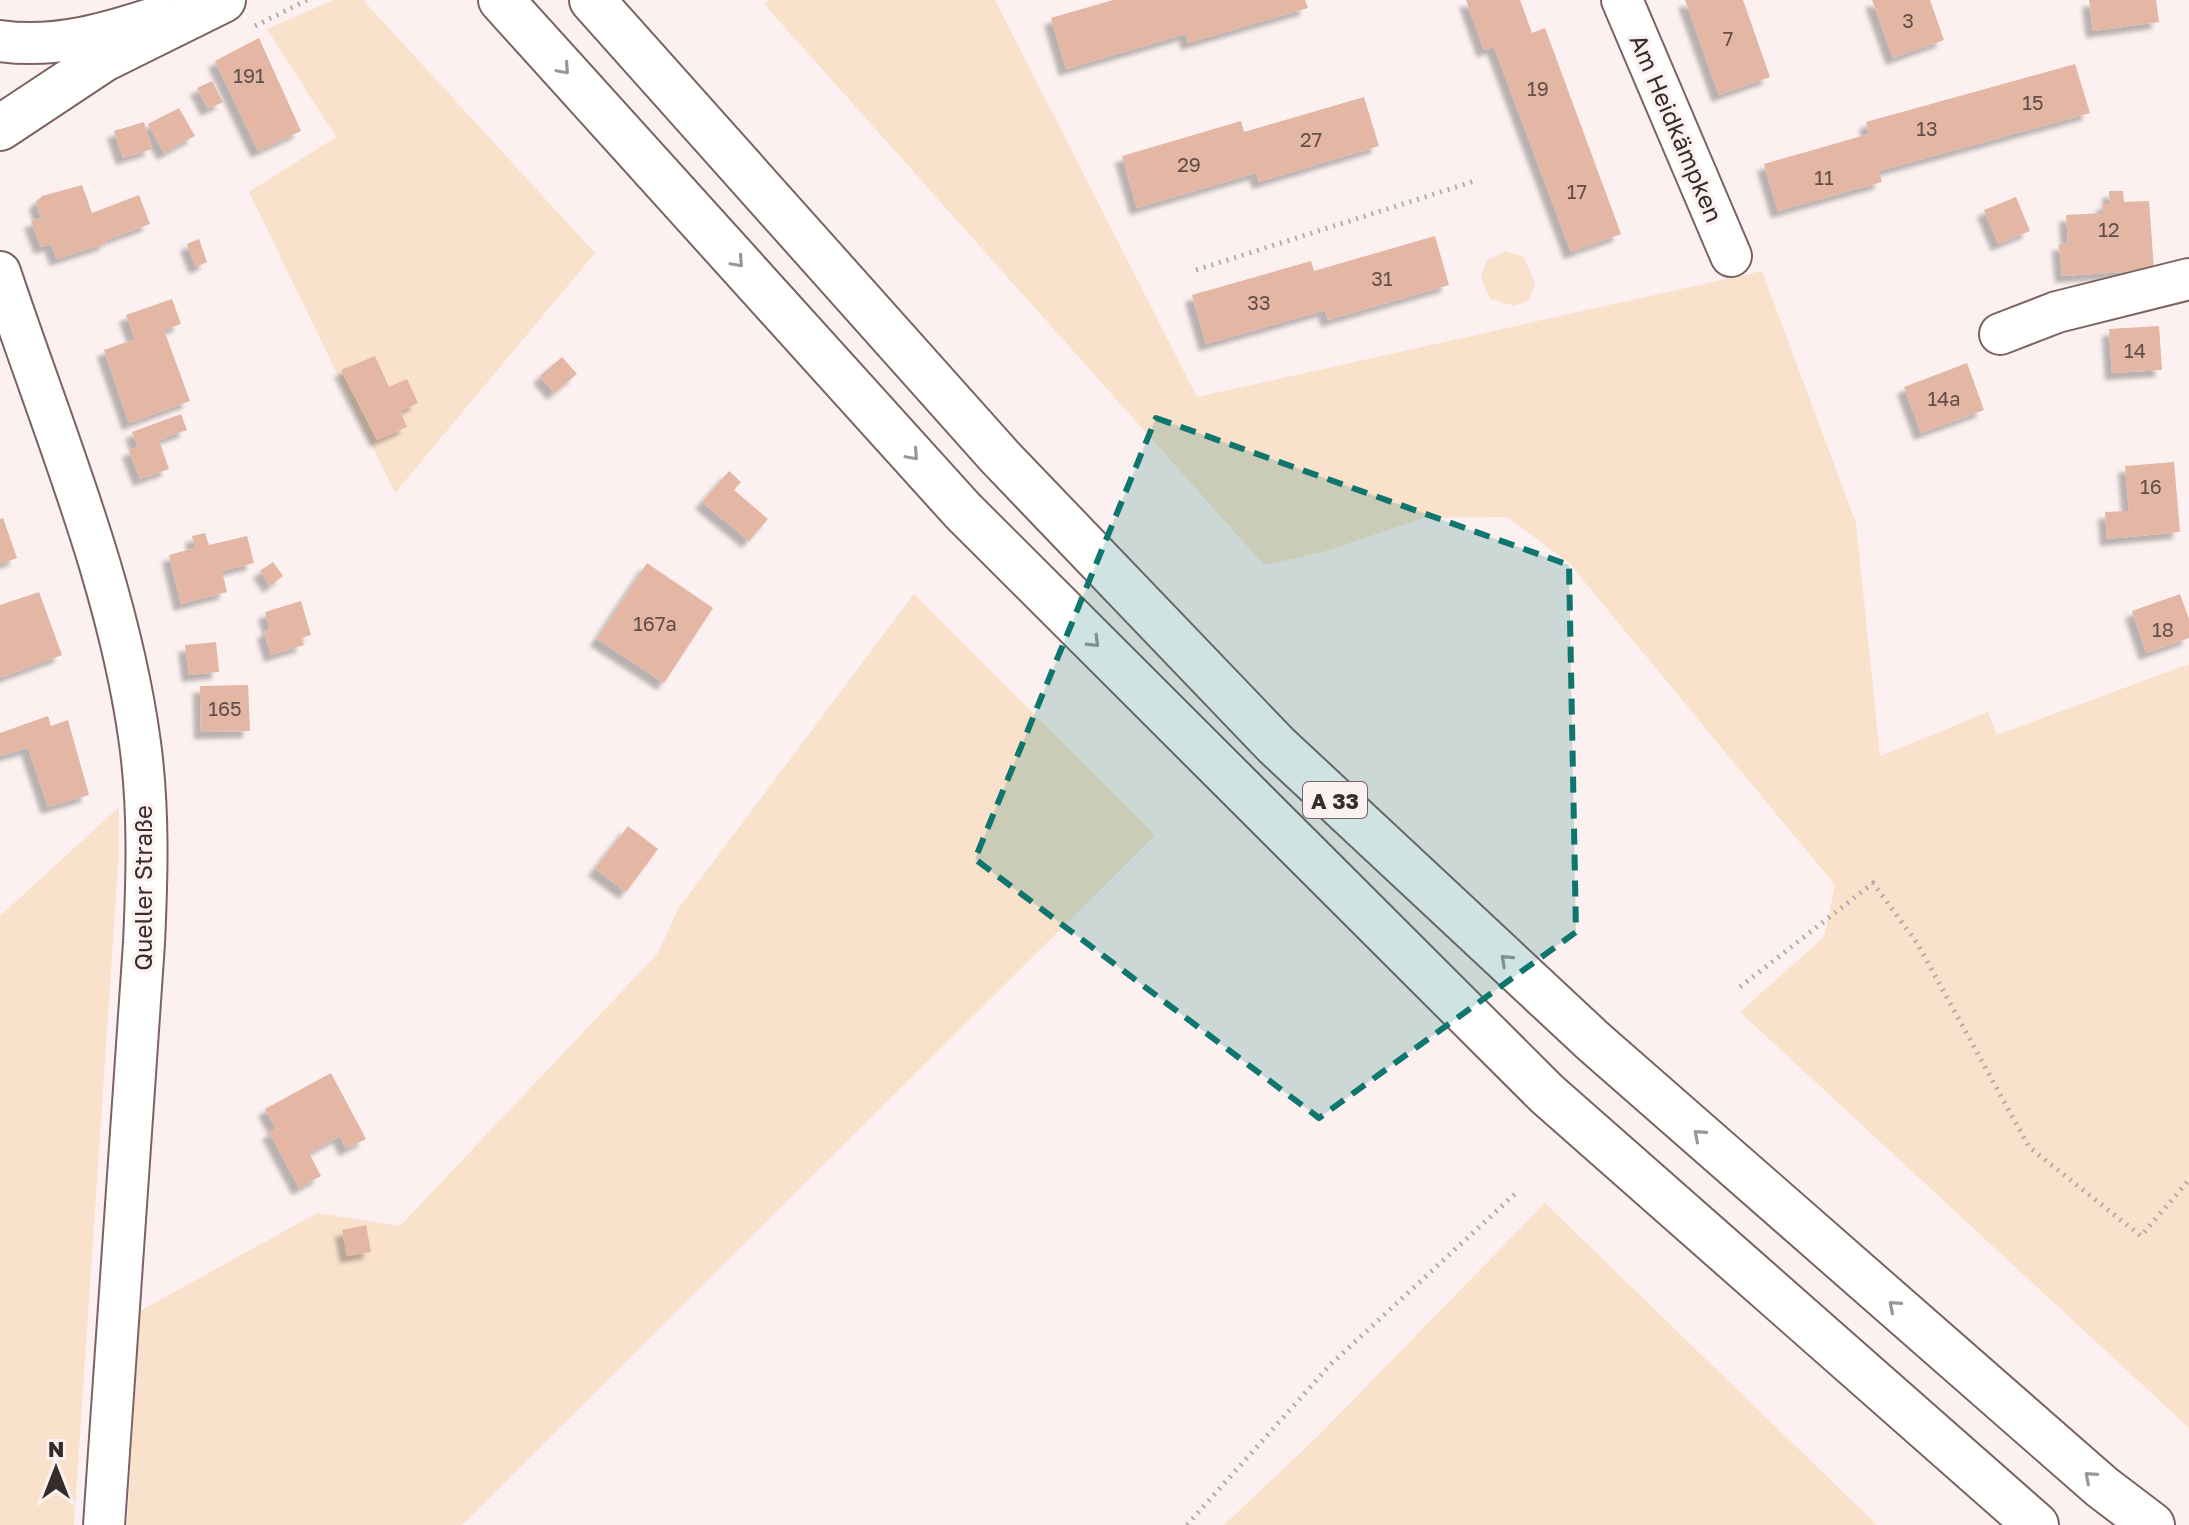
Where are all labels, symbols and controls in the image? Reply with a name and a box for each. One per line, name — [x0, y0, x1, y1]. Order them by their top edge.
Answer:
house number: 3 — [1902, 8, 1914, 32]
house number: 7 — [1723, 26, 1733, 50]
street label: Am Heidkämpken — [1624, 30, 1730, 226]
one-way arrow — [554, 60, 569, 75]
house number: 191 — [233, 63, 265, 87]
house number: 19 — [1527, 76, 1549, 100]
house number: 15 — [2022, 90, 2044, 114]
house number: 13 — [1916, 116, 1938, 140]
house number: 27 — [1300, 127, 1322, 151]
house number: 29 — [1177, 152, 1201, 176]
house number: 11 — [1814, 165, 1834, 189]
house number: 17 — [1567, 179, 1587, 203]
house number: 12 — [2098, 217, 2120, 241]
one-way arrow — [729, 253, 743, 268]
house number: 31 — [1371, 266, 1393, 290]
house number: 33 — [1247, 290, 1271, 314]
house number: 14 — [2124, 338, 2146, 362]
house number: 14a — [1927, 386, 1961, 410]
one-way arrow — [903, 446, 917, 461]
house number: 16 — [2140, 474, 2162, 498]
house number: 167a — [633, 611, 677, 635]
house number: 18 — [2152, 617, 2174, 641]
one-way arrow — [1084, 633, 1099, 647]
house number: 165 — [208, 696, 242, 720]
road number: A 33 — [1303, 782, 1367, 818]
street label: Queller Straße — [128, 805, 157, 971]
one-way arrow — [1501, 956, 1516, 970]
one-way arrow — [1694, 1130, 1709, 1144]
one-way arrow — [1889, 1302, 1904, 1316]
north arrow — [16, 1429, 96, 1509]
text: N — [48, 1435, 64, 1462]
one-way arrow — [2085, 1472, 2100, 1487]

